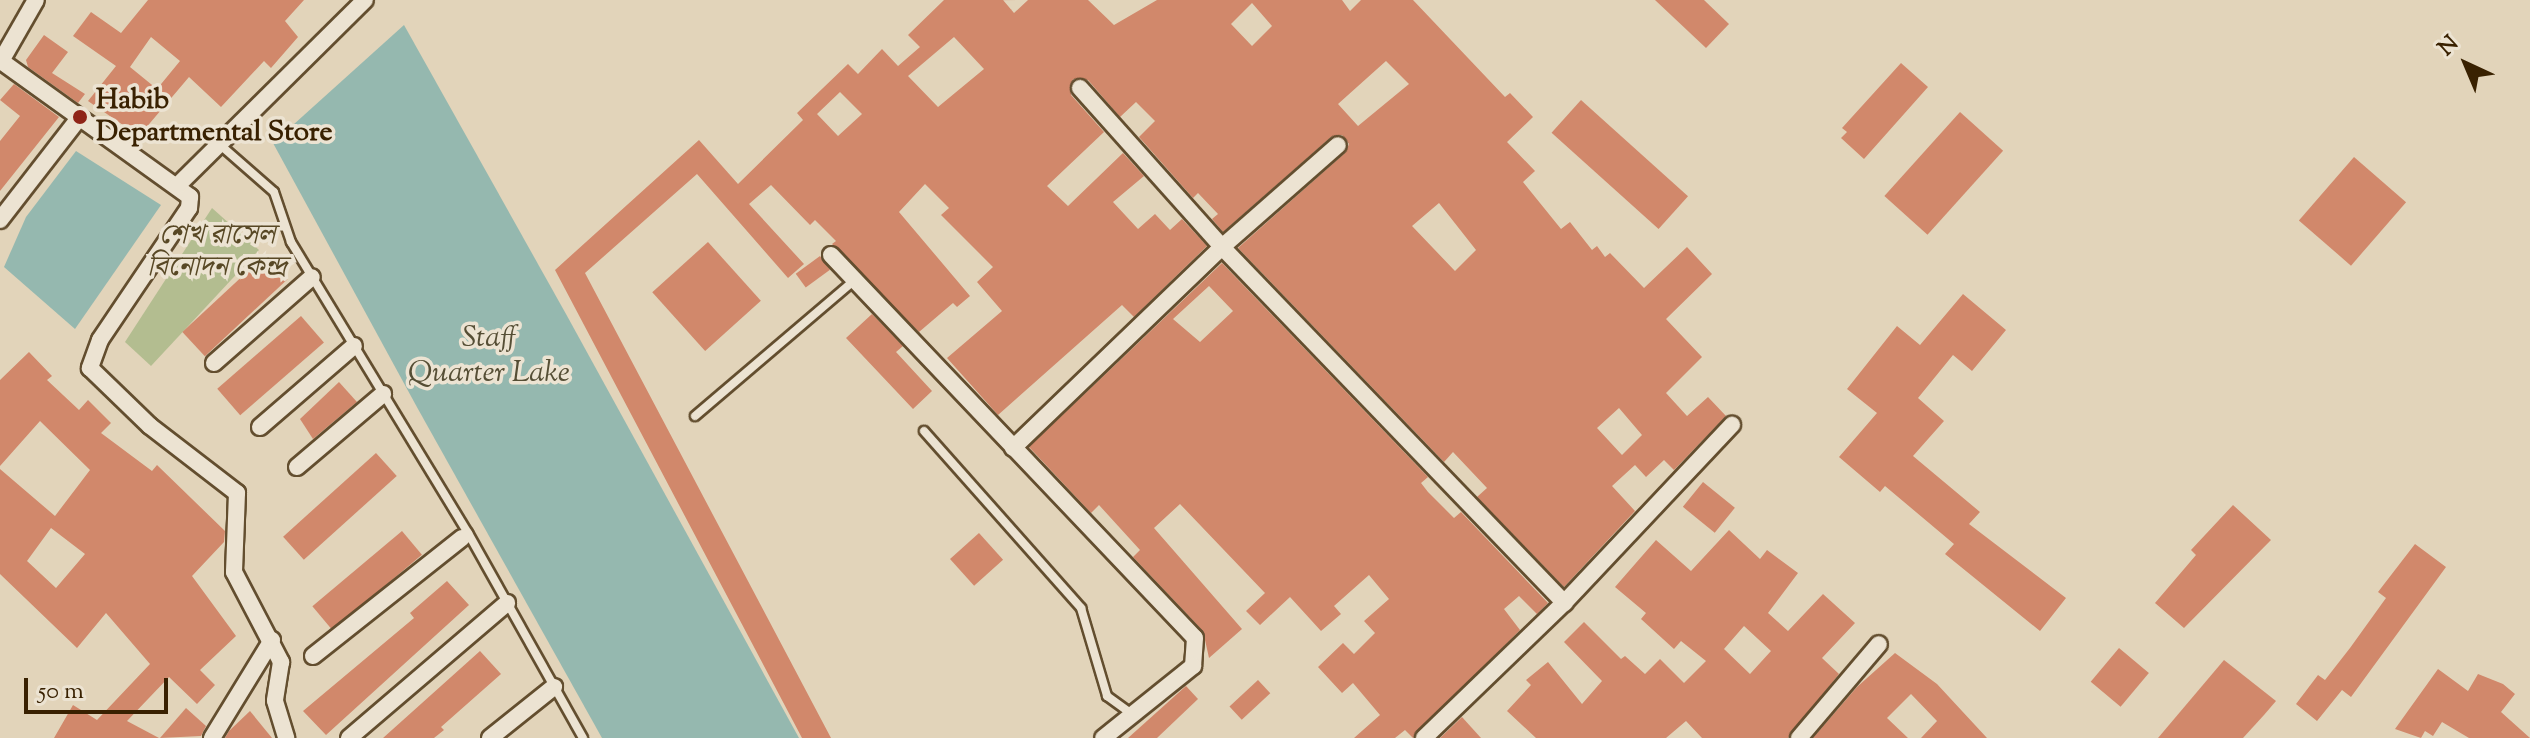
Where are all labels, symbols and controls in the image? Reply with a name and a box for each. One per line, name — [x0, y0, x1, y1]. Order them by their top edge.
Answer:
north arrow — [2426, 24, 2506, 104]
text: N — [2432, 29, 2467, 64]
place label: Habib Departmental Store — [96, 84, 333, 150]
marker: Habib Departmental Store — [71, 108, 89, 126]
park label: শেখ রাসেল বিনোদন কেন্দ্র — [147, 219, 287, 285]
water label: Staff Quarter Lake — [408, 321, 570, 392]
scale bar — [28, 662, 172, 712]
text: 50 m — [38, 675, 84, 709]

